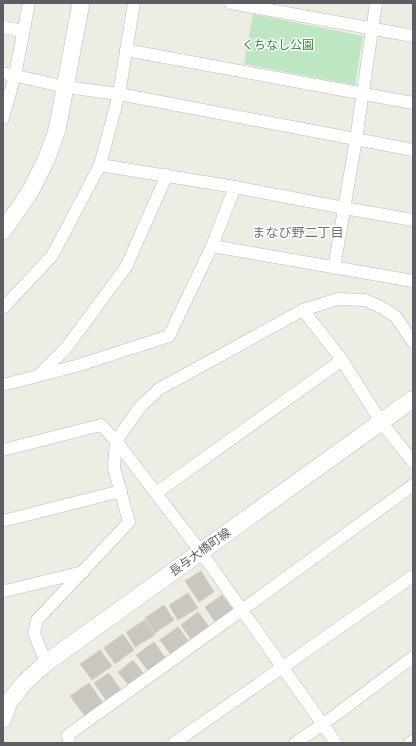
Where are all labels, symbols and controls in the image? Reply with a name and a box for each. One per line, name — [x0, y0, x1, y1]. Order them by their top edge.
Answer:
park label: くちなし公園 — [242, 37, 314, 52]
district label: まなび野二丁目 — [252, 224, 344, 240]
street label: 長与大橋町線 — [166, 524, 233, 579]

